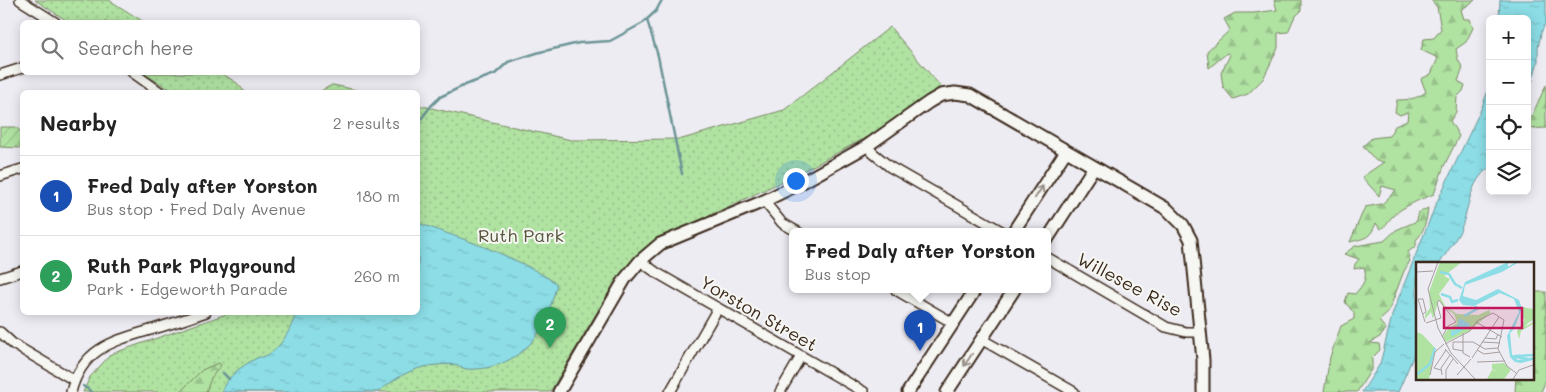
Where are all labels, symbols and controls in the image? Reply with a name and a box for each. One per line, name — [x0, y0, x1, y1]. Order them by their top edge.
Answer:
map controls — [1486, 15, 1531, 195]
button: + — [1486, 15, 1531, 60]
search box — [20, 20, 420, 75]
icon: search — [38, 34, 66, 62]
text: Search here — [78, 35, 194, 60]
button: − — [1486, 60, 1531, 105]
button: locate — [1486, 105, 1531, 150]
text: Nearby — [40, 109, 117, 136]
text: 2 results — [333, 112, 400, 133]
button: layers — [1486, 150, 1531, 195]
your location — [783, 168, 809, 194]
text: Fred Daly after Yorston — [87, 173, 317, 198]
text: 1 — [52, 185, 60, 206]
text: 180 m — [355, 185, 400, 206]
one-way arrow — [1035, 185, 1045, 199]
text: Bus stop · Fred Daly Avenue — [87, 198, 306, 219]
park label: Ruth Park — [478, 223, 564, 247]
popup — [789, 228, 1051, 293]
text: Fred Daly after Yorston — [805, 238, 1035, 263]
street label: Willesee Rise — [1074, 246, 1186, 322]
text: Ruth Park Playground — [87, 253, 296, 278]
inset map — [1416, 262, 1534, 380]
text: Bus stop — [805, 263, 871, 284]
text: 2 — [52, 265, 60, 286]
text: 260 m — [354, 265, 400, 286]
street label: Yorston Street — [696, 270, 822, 356]
text: Park · Edgeworth Parade — [87, 278, 288, 299]
pin: 2 — [534, 307, 566, 348]
pin: 1 — [904, 310, 936, 351]
one-way arrow — [963, 352, 973, 366]

